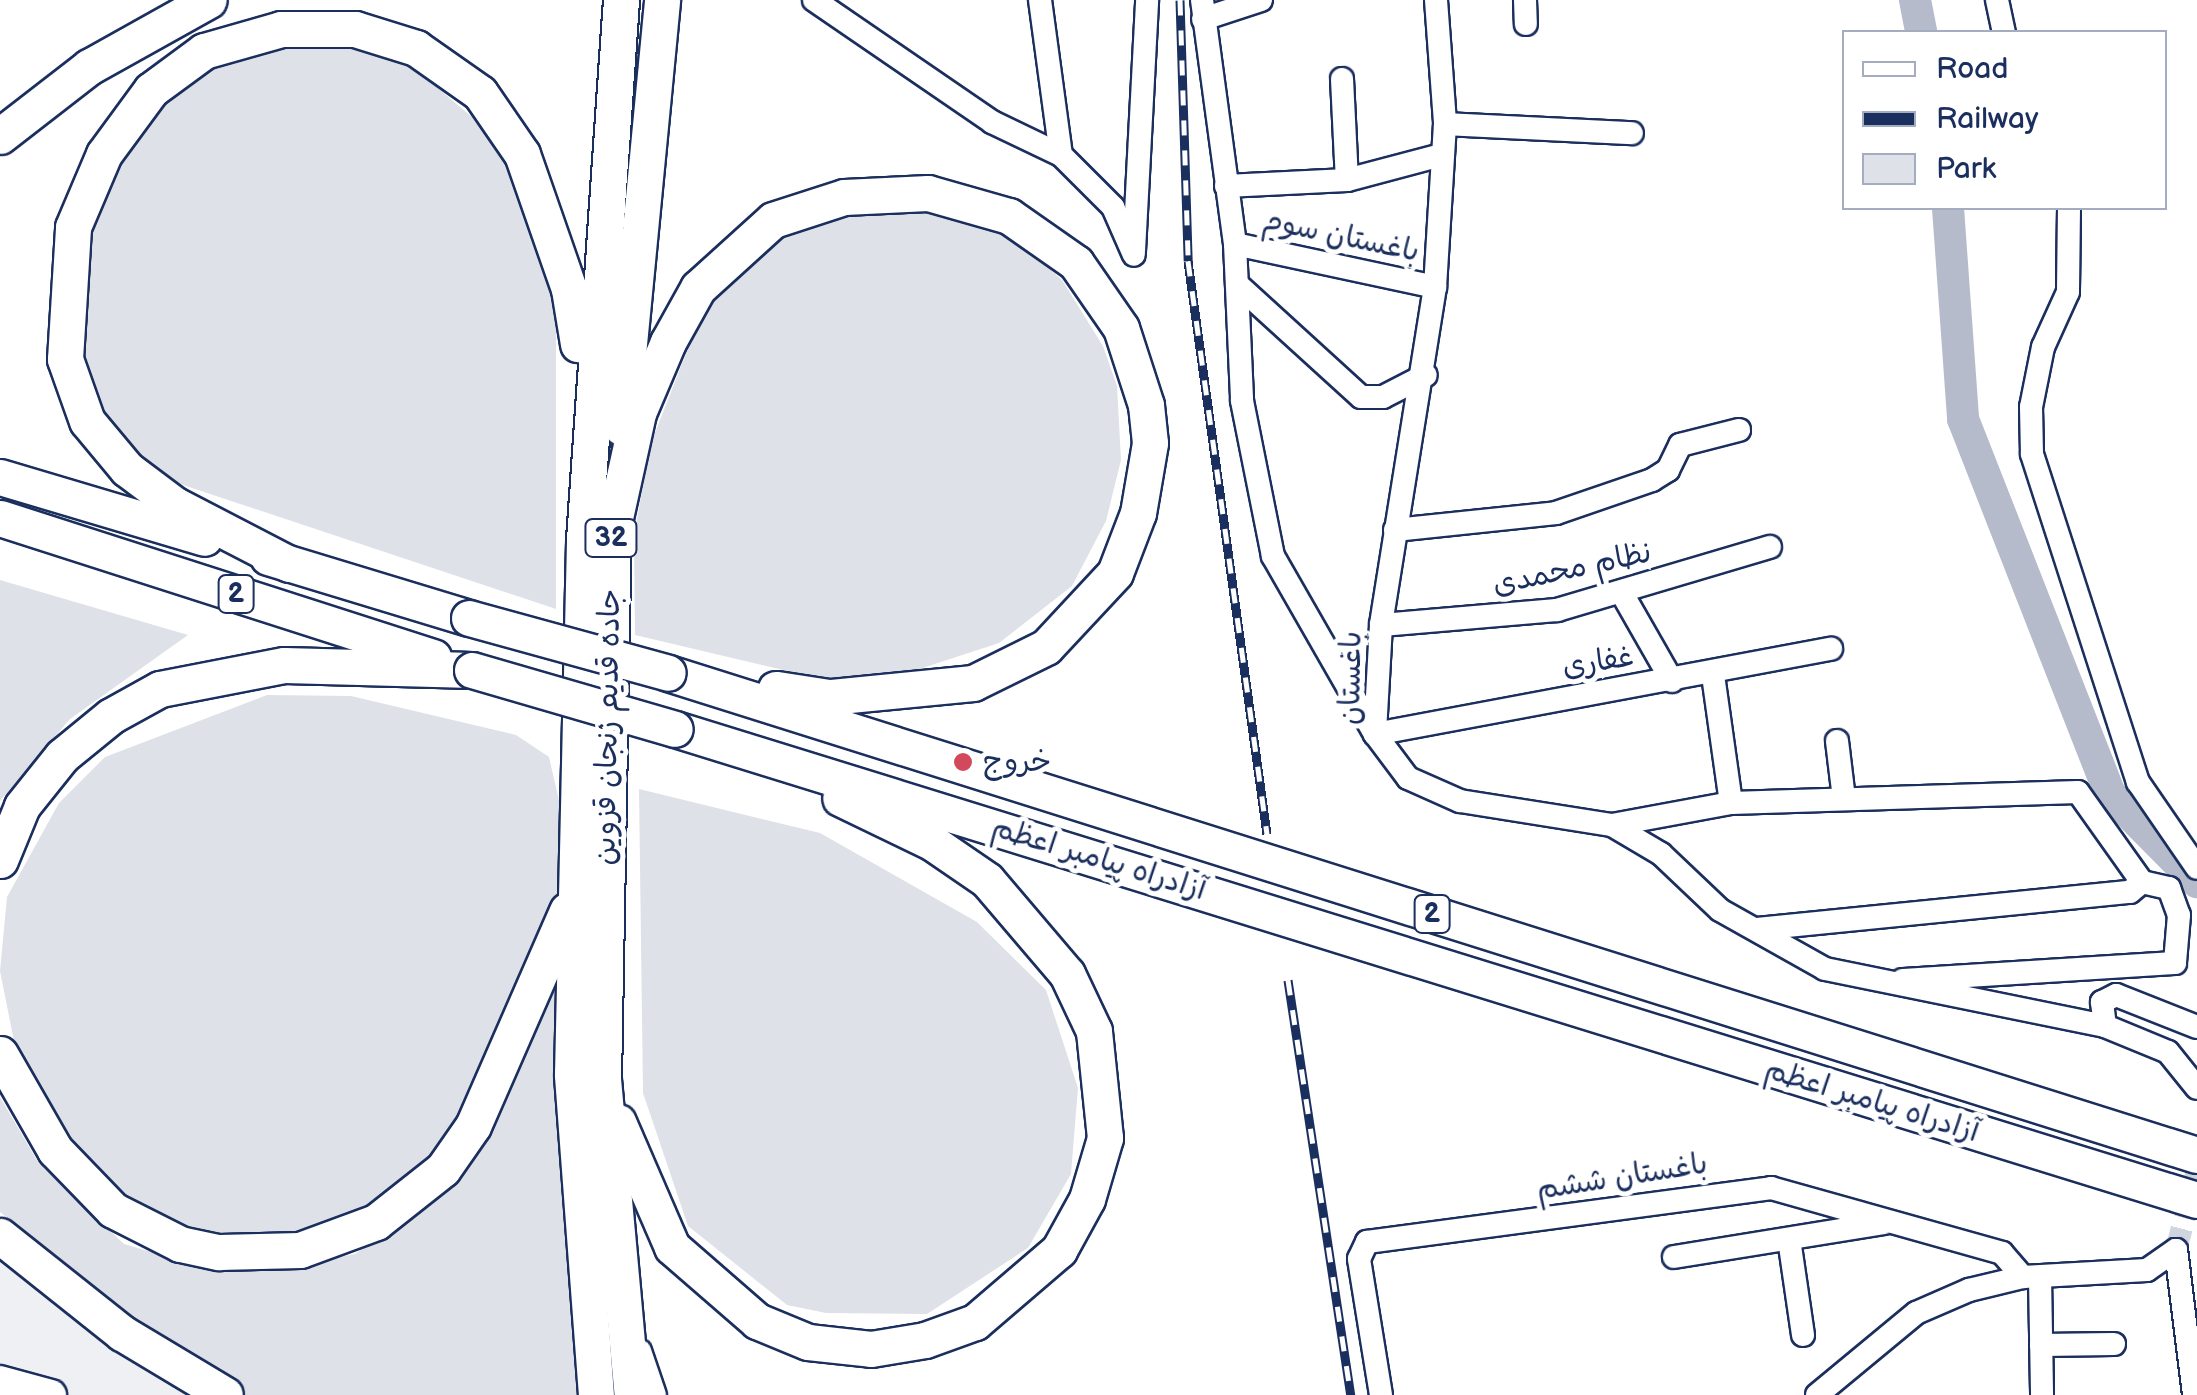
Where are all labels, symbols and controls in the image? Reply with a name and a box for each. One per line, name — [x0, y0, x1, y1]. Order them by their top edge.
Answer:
legend — [1842, 30, 2167, 210]
text: Road — [1936, 51, 2009, 87]
text: Railway — [1936, 101, 2038, 137]
text: Park — [1936, 151, 1996, 187]
street label: باغستان سوم — [1260, 202, 1422, 270]
road number: 32 — [584, 515, 638, 561]
street label: نظام محمدی — [1489, 535, 1655, 603]
road number: 2 — [216, 571, 256, 617]
street label: جاده قدیم زنجان قزوین — [588, 588, 628, 866]
street label: باغستان — [1332, 631, 1370, 725]
street label: غفاری — [1560, 639, 1636, 685]
place label: خروج — [983, 744, 1051, 780]
marker: خروج — [952, 751, 974, 773]
street label: آزادراه پیامبر اعظم — [988, 809, 1210, 909]
road number: 2 — [1412, 891, 1452, 937]
street label: آزادراه پیامبر اعظم — [1761, 1051, 1983, 1151]
street label: باغستان ششم — [1534, 1146, 1710, 1208]

